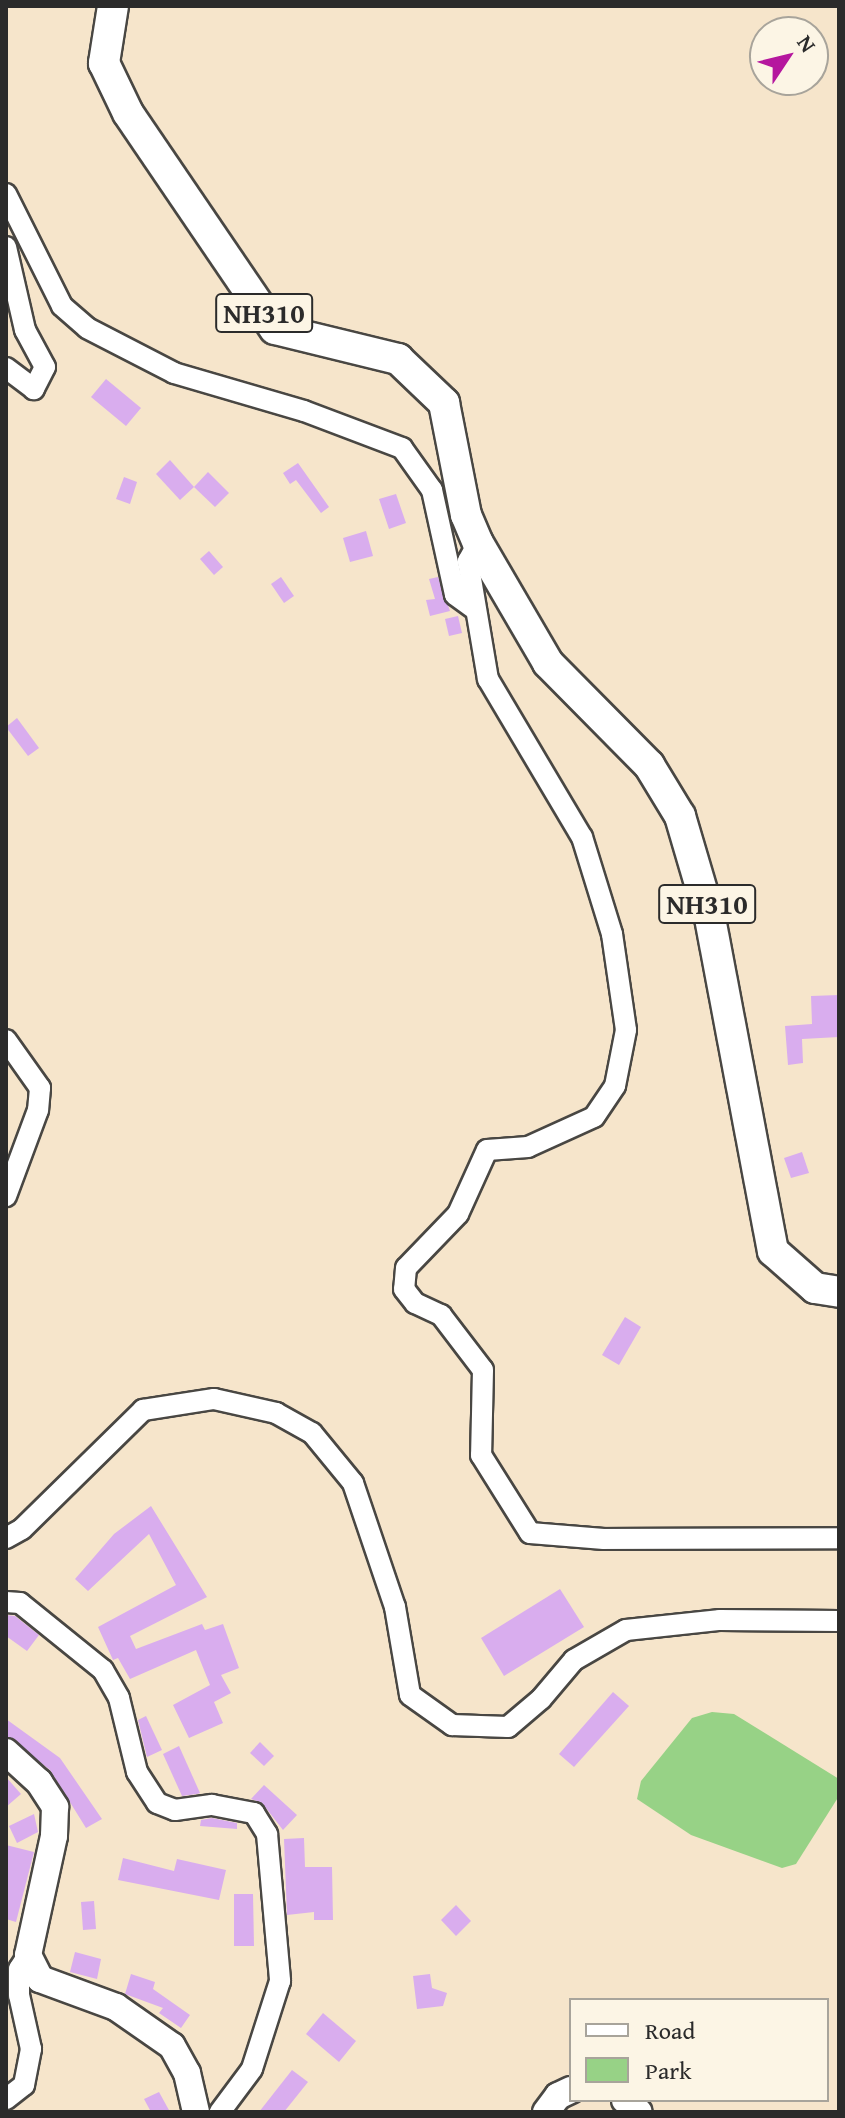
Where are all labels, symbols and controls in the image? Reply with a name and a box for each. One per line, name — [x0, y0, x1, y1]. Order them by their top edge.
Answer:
north arrow — [749, 16, 829, 96]
text: N — [790, 28, 824, 59]
road number: NH310 — [214, 289, 314, 337]
road number: NH310 — [657, 880, 757, 928]
legend — [569, 1998, 829, 2102]
text: Road — [645, 2013, 695, 2048]
text: Park — [645, 2053, 691, 2088]

